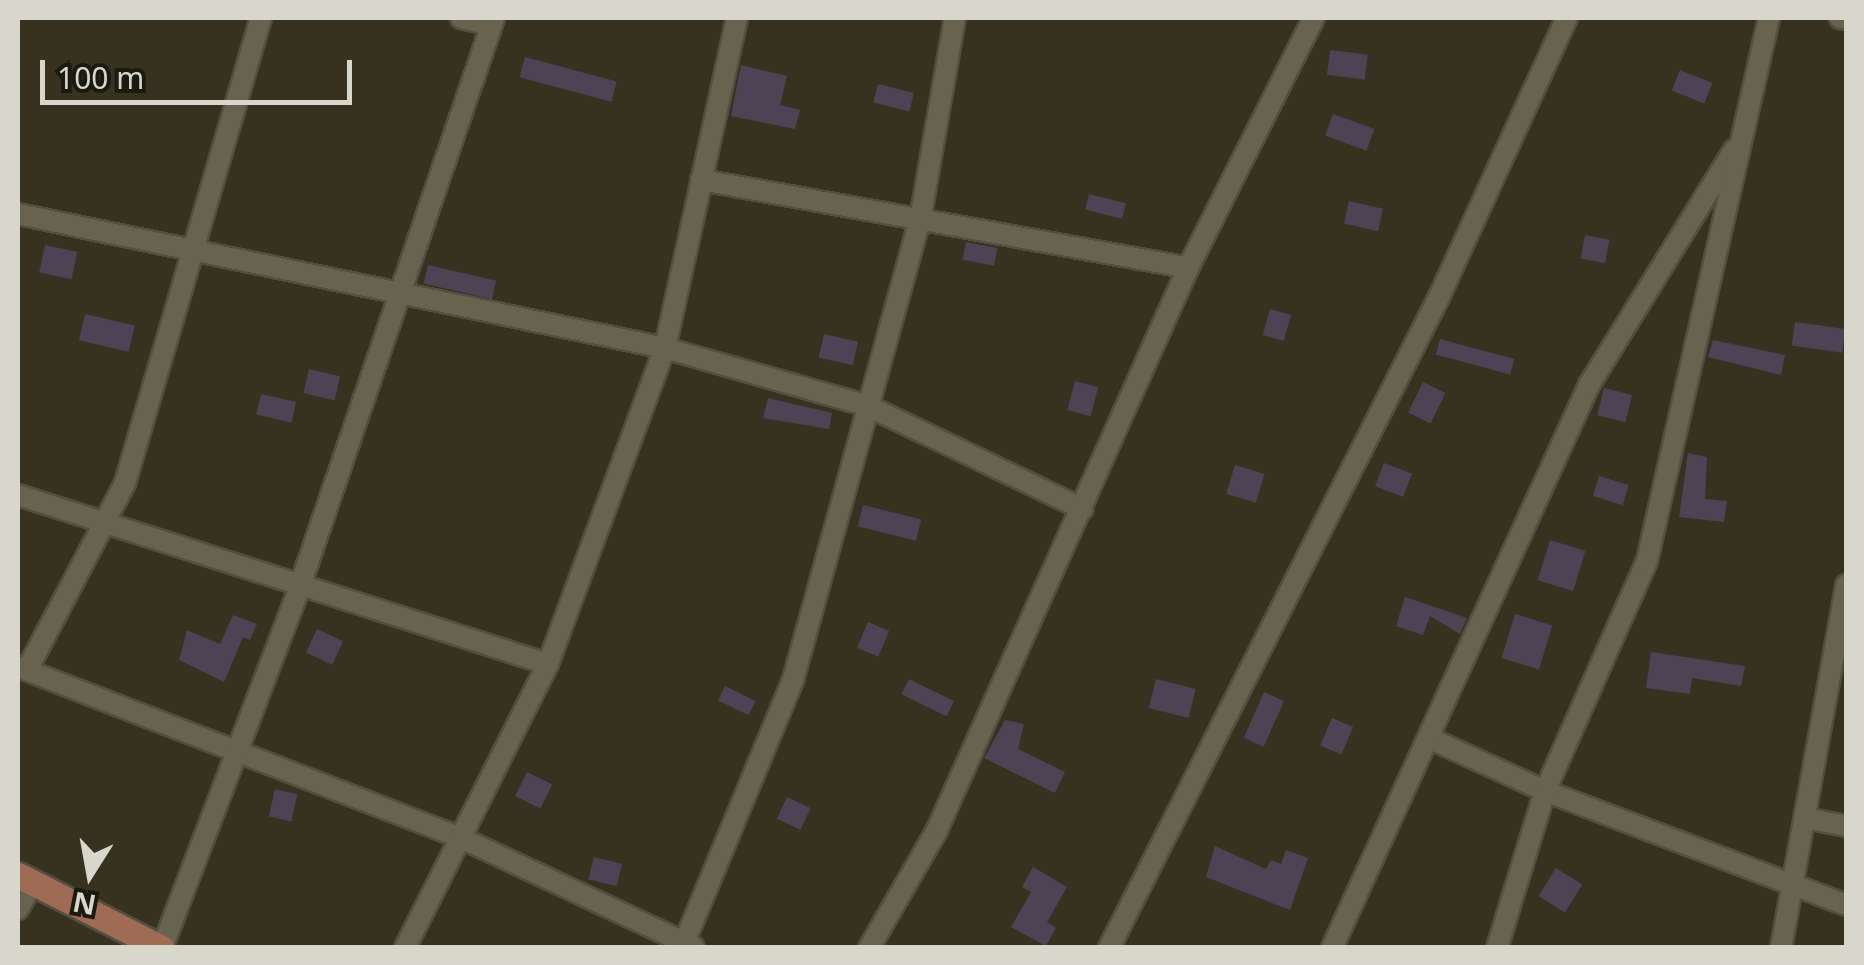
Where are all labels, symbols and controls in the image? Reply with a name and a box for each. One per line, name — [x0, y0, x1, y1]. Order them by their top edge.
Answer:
scale bar — [45, 40, 358, 102]
text: 100 m — [57, 57, 144, 98]
north arrow — [40, 825, 140, 925]
text: N — [69, 884, 99, 925]

